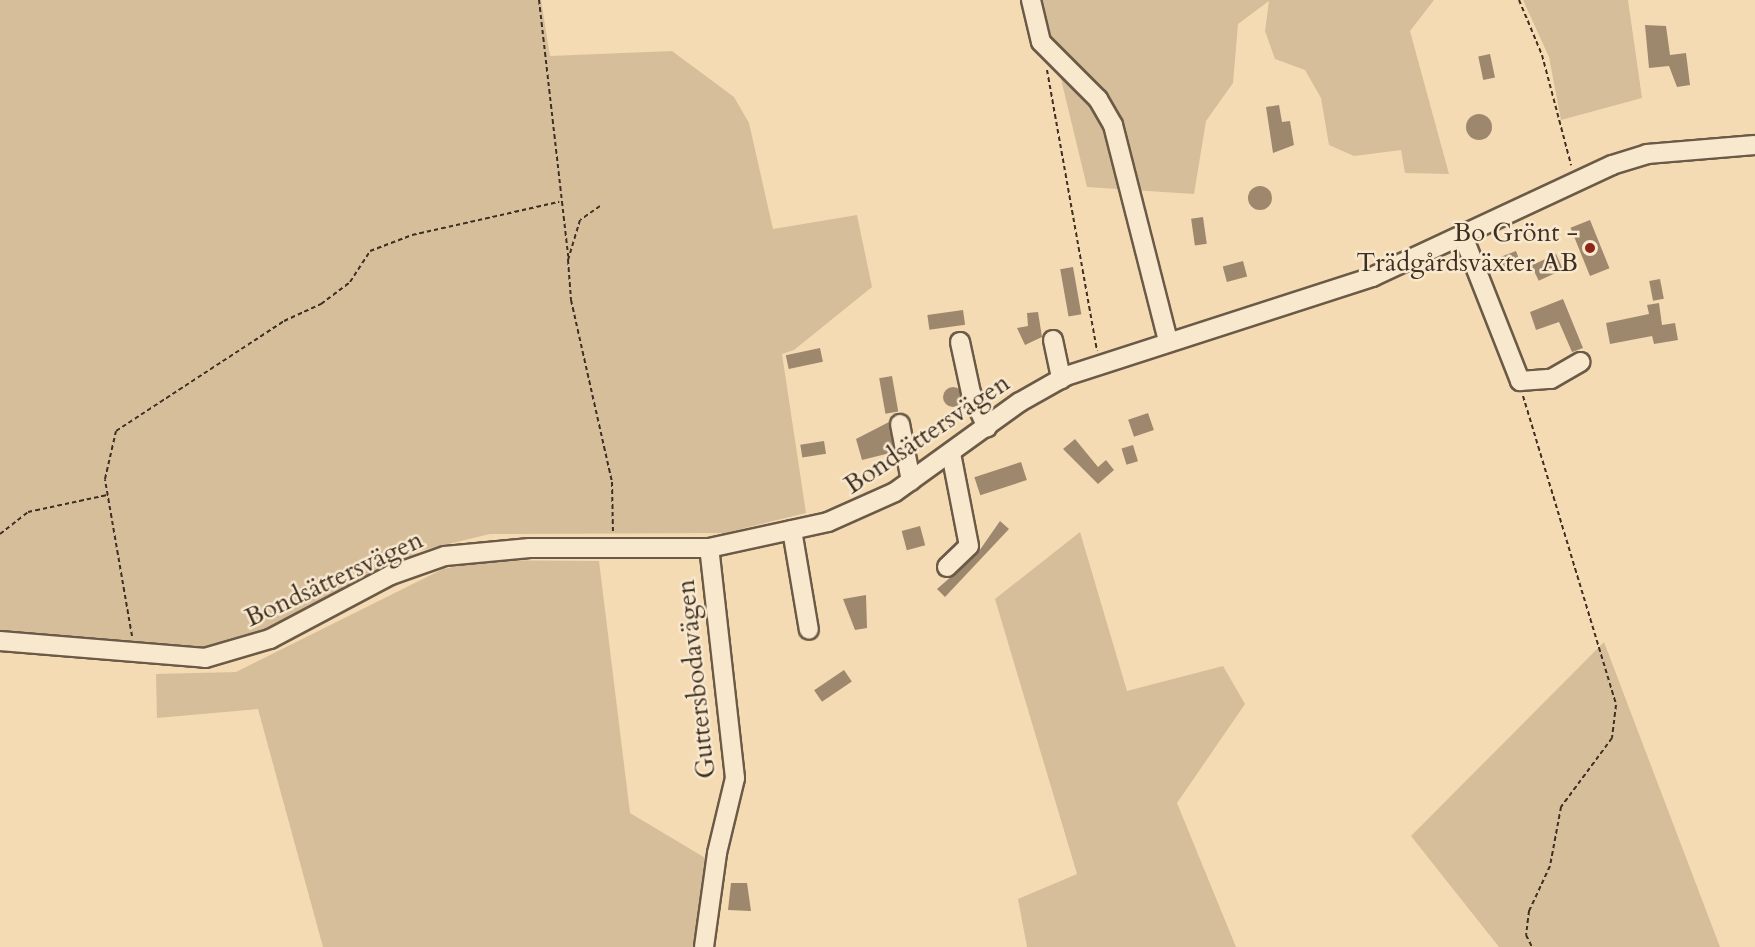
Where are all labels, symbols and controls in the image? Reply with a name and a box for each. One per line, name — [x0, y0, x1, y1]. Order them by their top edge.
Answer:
place label: Bo Grönt - Trädgårdsväxter AB — [1356, 217, 1578, 278]
marker: Bo Grönt - Trädgårdsväxter AB — [1583, 241, 1597, 255]
street label: Bondsättersvägen — [838, 367, 1016, 501]
street label: Bondsättersvägen — [240, 524, 428, 634]
street label: Guttersbodavägen — [670, 578, 722, 780]

